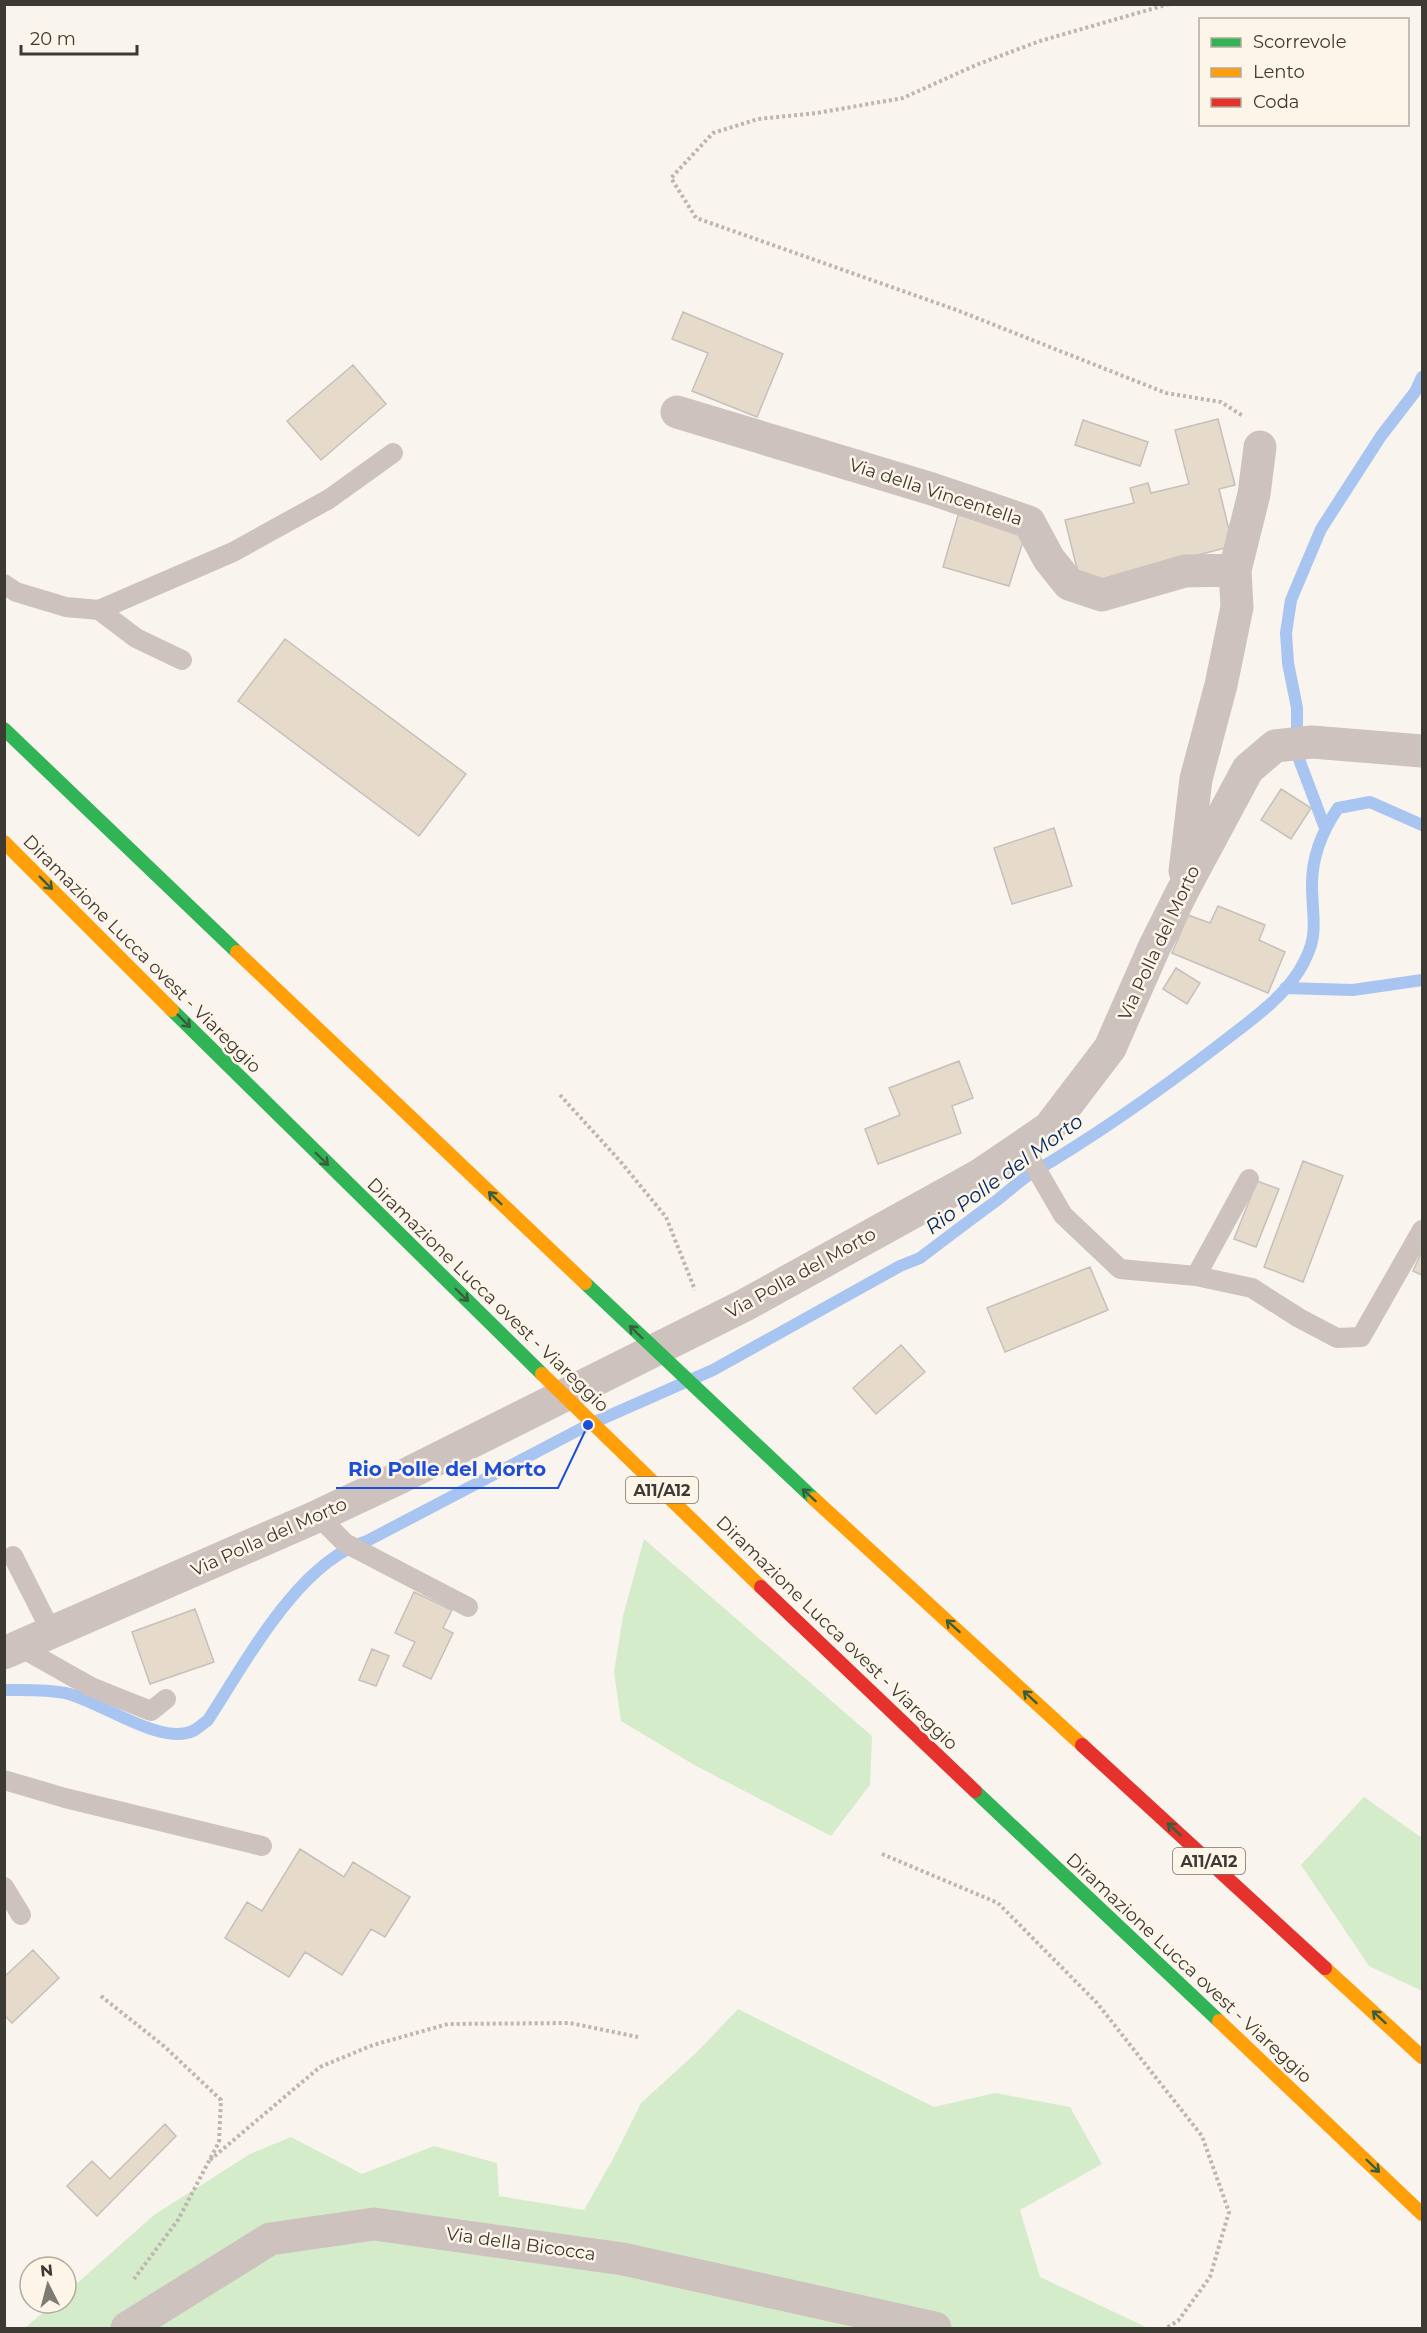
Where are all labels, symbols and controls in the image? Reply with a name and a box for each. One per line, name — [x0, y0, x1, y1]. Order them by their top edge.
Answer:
scale bar — [21, 18, 136, 56]
legend — [1199, 18, 1409, 126]
text: 20 m — [30, 28, 76, 50]
text: Scorrevole — [1253, 31, 1347, 53]
text: Lento — [1253, 61, 1305, 83]
text: Coda — [1253, 91, 1299, 113]
street label: Via della Vincentella — [847, 454, 1025, 530]
street label: Diramazione Lucca ovest - Viareggio — [18, 830, 266, 1078]
street label: Via Polla del Morto — [1113, 862, 1205, 1024]
one-way arrow — [38, 876, 53, 891]
one-way arrow — [176, 1014, 191, 1029]
water label: Rio Polle del Morto — [921, 1109, 1087, 1239]
one-way arrow — [314, 1152, 329, 1166]
street label: Diramazione Lucca ovest - Viareggio — [362, 1173, 614, 1417]
one-way arrow — [488, 1190, 503, 1205]
street label: Via Polla del Morto — [722, 1223, 880, 1323]
one-way arrow — [454, 1288, 469, 1302]
one-way arrow — [629, 1325, 644, 1340]
callout: Rio Polle del Morto — [336, 1450, 558, 1488]
text: Rio Polle del Morto — [348, 1457, 546, 1481]
road number: A11/A12 — [626, 1477, 698, 1503]
one-way arrow — [802, 1488, 817, 1502]
street label: Via Polla del Morto — [188, 1493, 350, 1581]
street label: Diramazione Lucca ovest - Viareggio — [711, 1511, 963, 1755]
one-way arrow — [946, 1619, 961, 1633]
one-way arrow — [1023, 1690, 1038, 1704]
one-way arrow — [1167, 1822, 1182, 1836]
street label: Diramazione Lucca ovest - Viareggio — [1062, 1848, 1316, 2088]
road number: A11/A12 — [1173, 1848, 1245, 1874]
one-way arrow — [1372, 2010, 1387, 2025]
one-way arrow — [1365, 2159, 1380, 2173]
street label: Via della Bicocca — [445, 2223, 597, 2265]
north arrow — [18, 2255, 78, 2315]
text: N — [39, 2260, 54, 2281]

